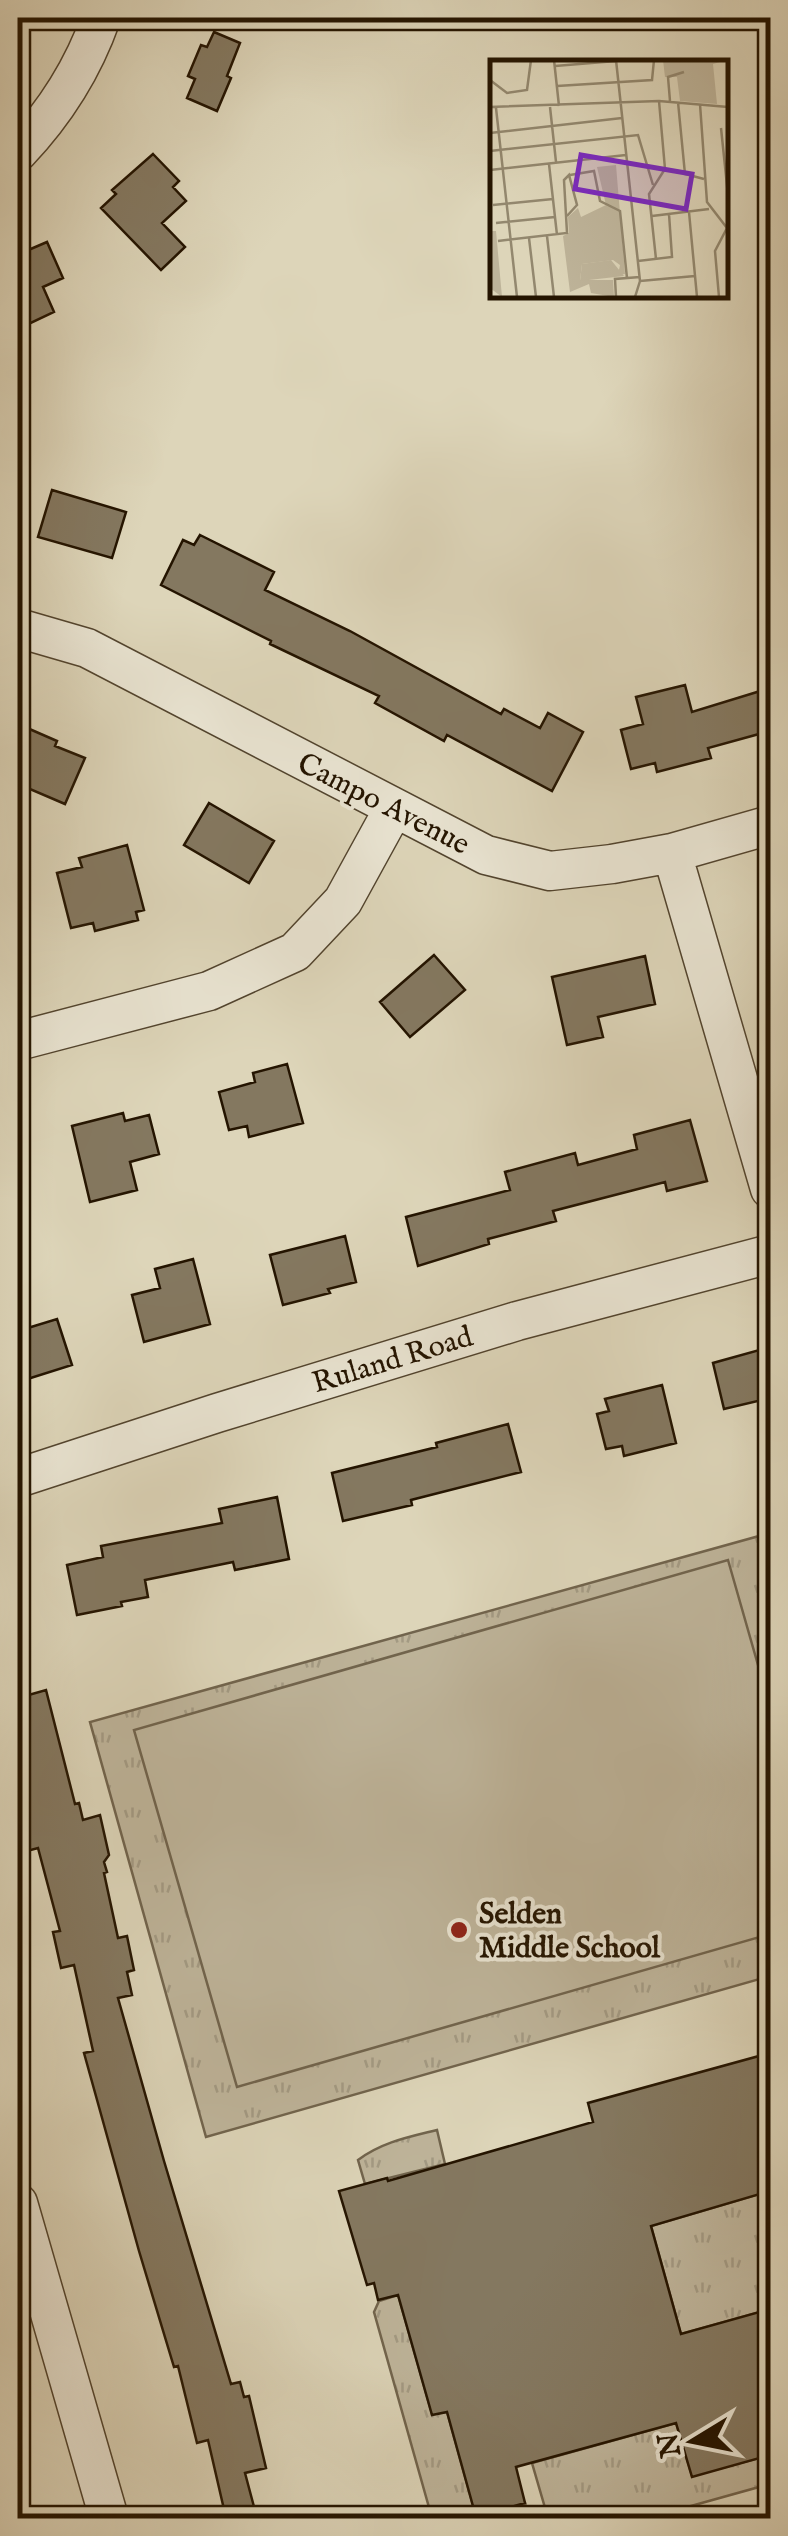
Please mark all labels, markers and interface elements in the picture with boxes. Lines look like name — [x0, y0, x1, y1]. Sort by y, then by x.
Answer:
inset map — [490, 60, 728, 298]
street label: Campo Avenue — [291, 745, 476, 864]
street label: Ruland Road — [308, 1318, 478, 1403]
place label: Selden Middle School — [479, 1896, 661, 1968]
marker: Selden Middle School — [448, 1919, 470, 1941]
north arrow — [643, 2391, 743, 2491]
text: N — [652, 2430, 690, 2461]

